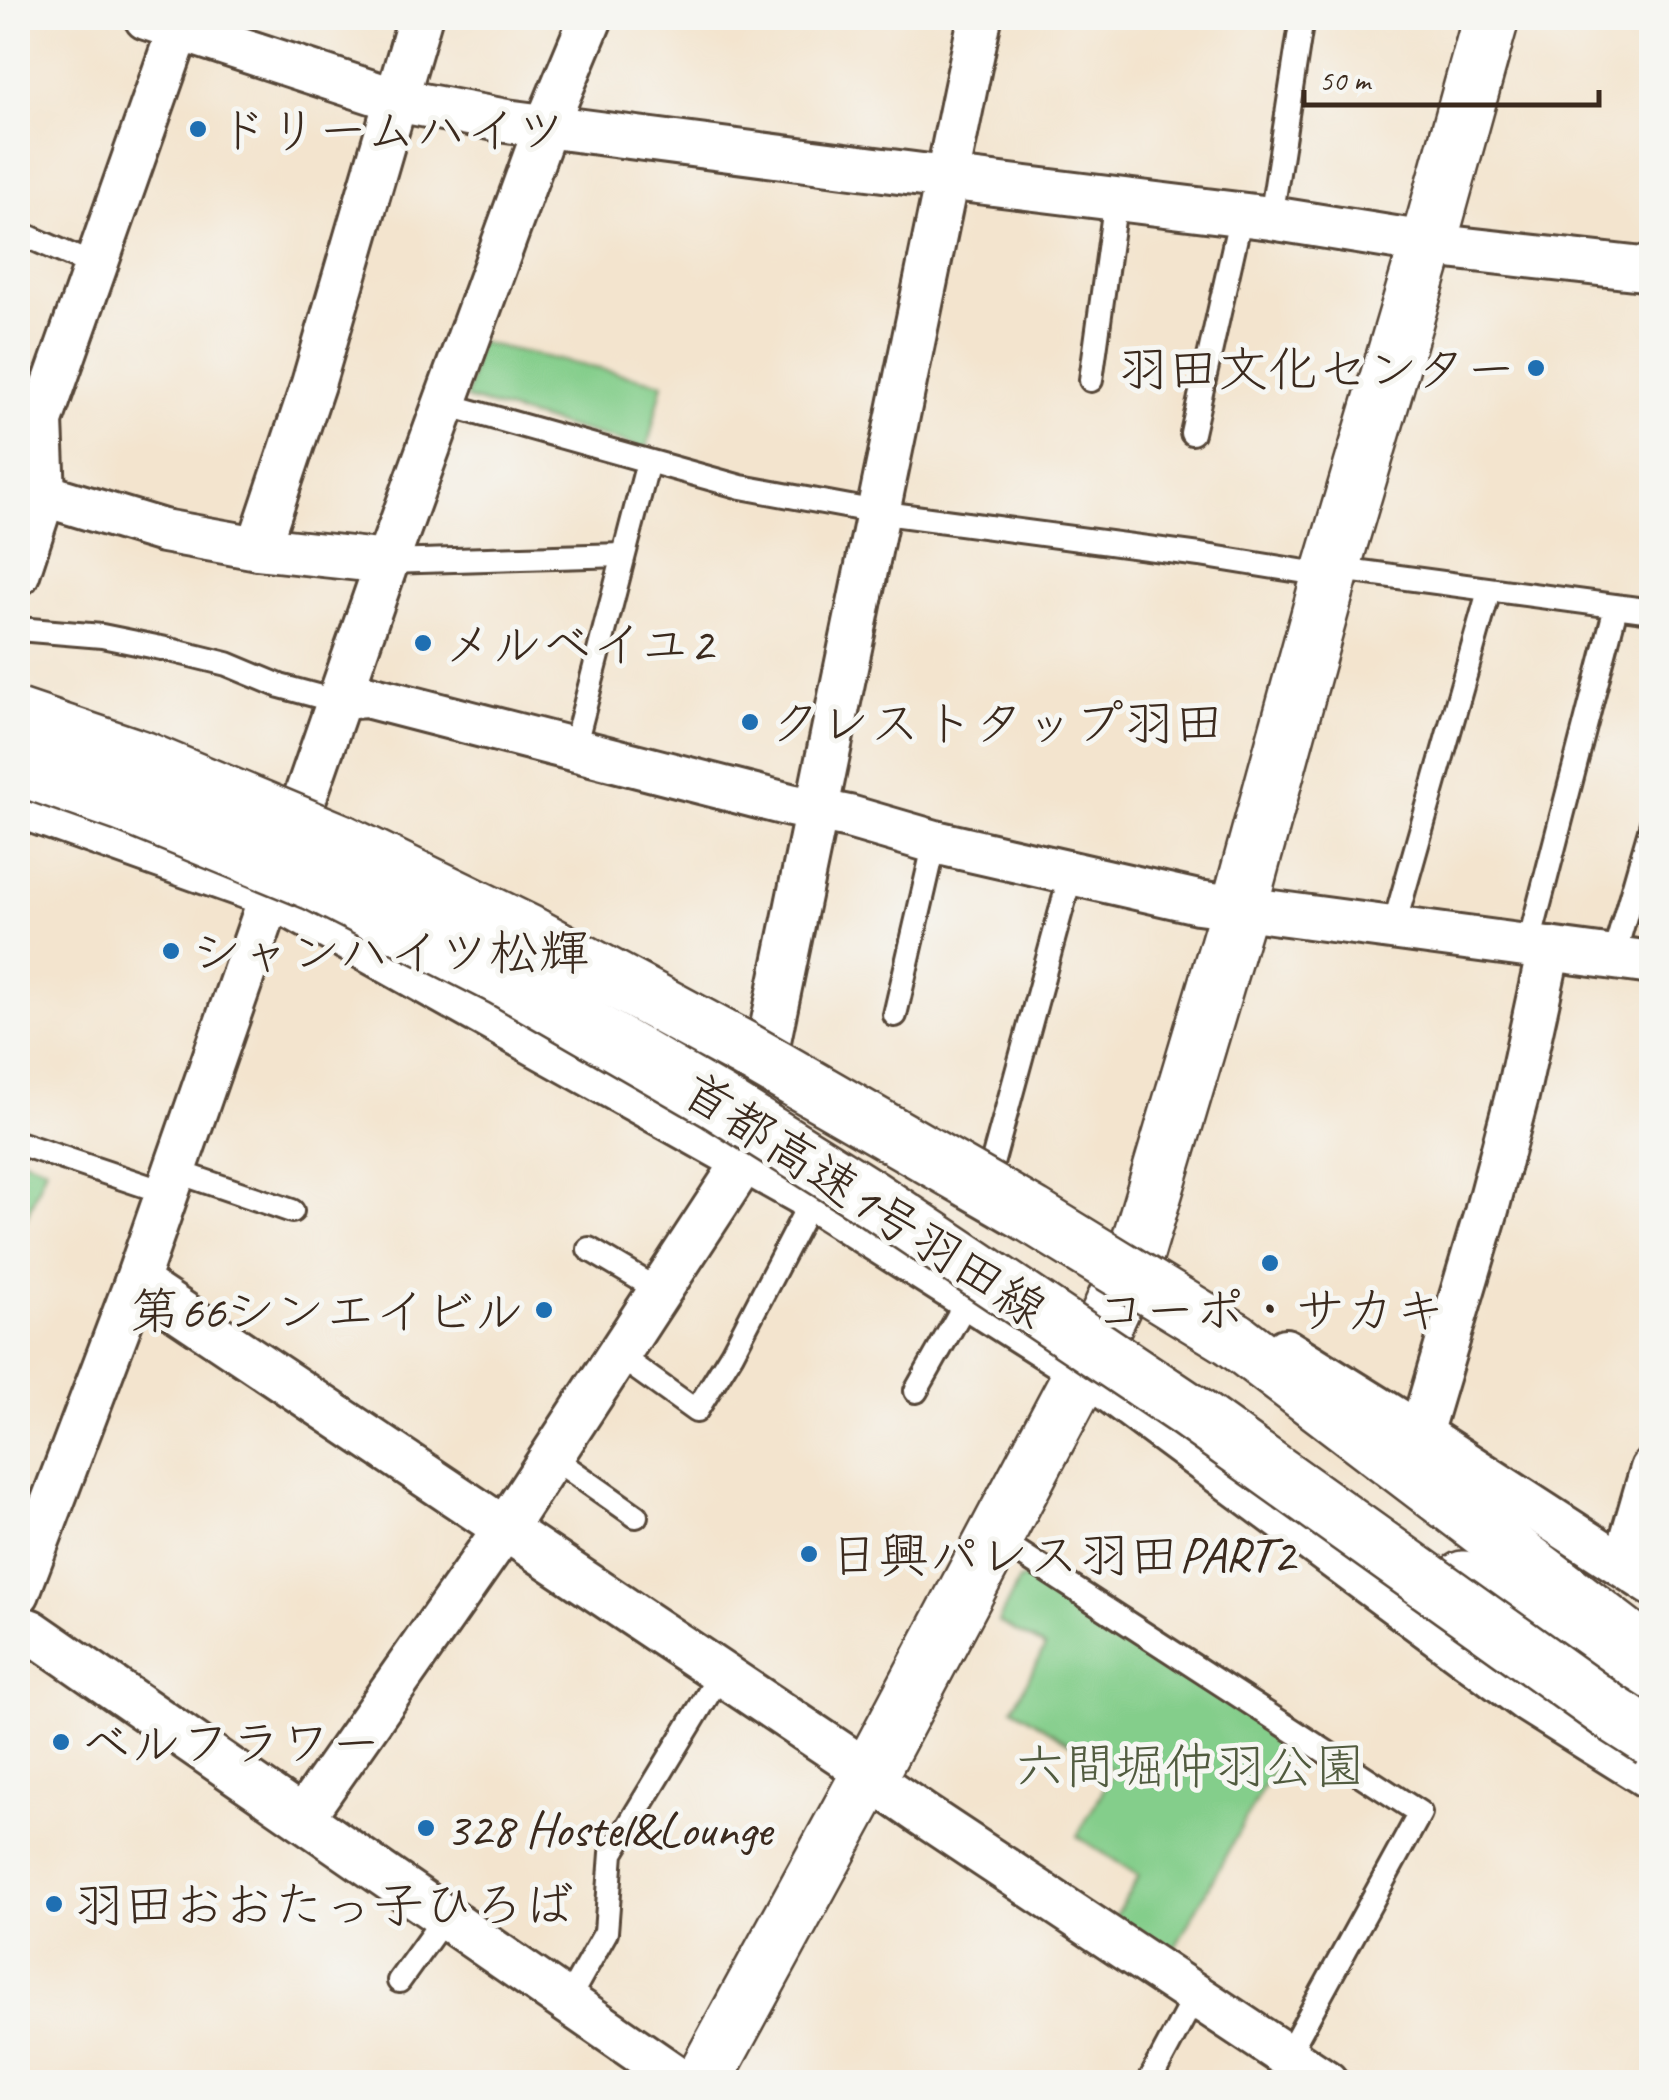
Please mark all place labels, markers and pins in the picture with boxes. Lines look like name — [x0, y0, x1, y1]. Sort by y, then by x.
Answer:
place label: ドリームハイツ — [218, 99, 566, 162]
marker: ドリームハイツ — [187, 118, 209, 140]
place label: 羽田文化センター — [1118, 338, 1516, 401]
marker: 羽田文化センター — [1525, 357, 1547, 379]
place label: メルベイユ2 — [443, 613, 716, 676]
marker: メルベイユ2 — [412, 632, 434, 654]
place label: クレストタップ羽田 — [770, 692, 1224, 755]
marker: クレストタップ羽田 — [739, 711, 761, 733]
place label: シャンハイツ松輝 — [191, 921, 589, 984]
marker: シャンハイツ松輝 — [160, 940, 182, 962]
marker: コーポ・サカキ — [1259, 1252, 1281, 1274]
place label: コーポ・サカキ — [1095, 1279, 1445, 1342]
place label: 第66シンエイビル — [130, 1280, 524, 1343]
marker: 第66シンエイビル — [533, 1299, 555, 1321]
place label: 日興パレス羽田PART2 — [829, 1524, 1298, 1587]
marker: 日興パレス羽田PART2 — [798, 1543, 820, 1565]
place label: ベルフラワー — [81, 1712, 381, 1775]
marker: ベルフラワー — [50, 1731, 72, 1753]
place label: 328 Hostel&Lounge — [446, 1798, 775, 1861]
marker: 328 Hostel&Lounge — [415, 1817, 437, 1839]
place label: 羽田おおたっ子ひろば — [74, 1874, 574, 1937]
marker: 羽田おおたっ子ひろば — [43, 1893, 65, 1915]

